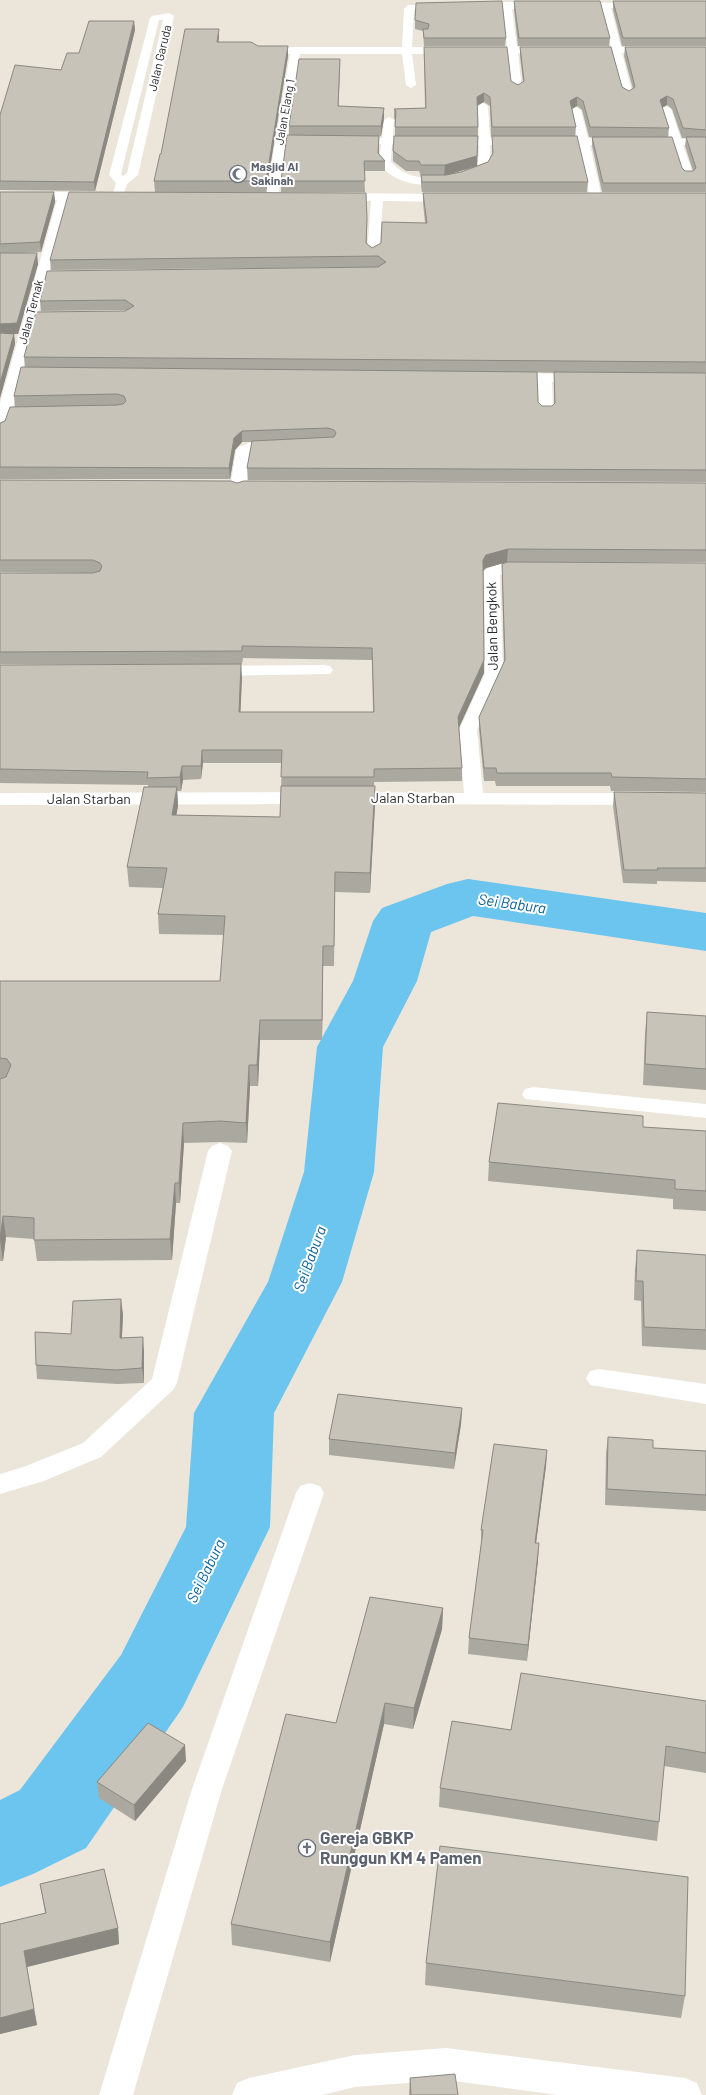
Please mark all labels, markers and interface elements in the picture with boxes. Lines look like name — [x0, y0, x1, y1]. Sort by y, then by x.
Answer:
street label: Jalan Garuda — [145, 23, 173, 92]
street label: Jalan Elang 1 — [271, 78, 297, 146]
place label: Masjid Al Sakinah — [251, 159, 298, 187]
mosque icon: Masjid Al Sakinah — [228, 164, 248, 184]
street label: Jalan Ternak — [15, 278, 45, 346]
street label: Jalan Bengkok — [482, 582, 501, 670]
street label: Jalan Starban — [371, 789, 455, 806]
street label: Jalan Starban — [47, 790, 131, 807]
water label: Sei Babura — [477, 889, 547, 917]
water label: Sei Babura — [289, 1223, 329, 1294]
water label: Sei Babura — [182, 1536, 228, 1605]
place label: Gereja GBKP Runggun KM 4 Pamen — [320, 1827, 481, 1867]
church icon: Gereja GBKP Runggun KM 4 Pamen — [297, 1838, 317, 1858]

